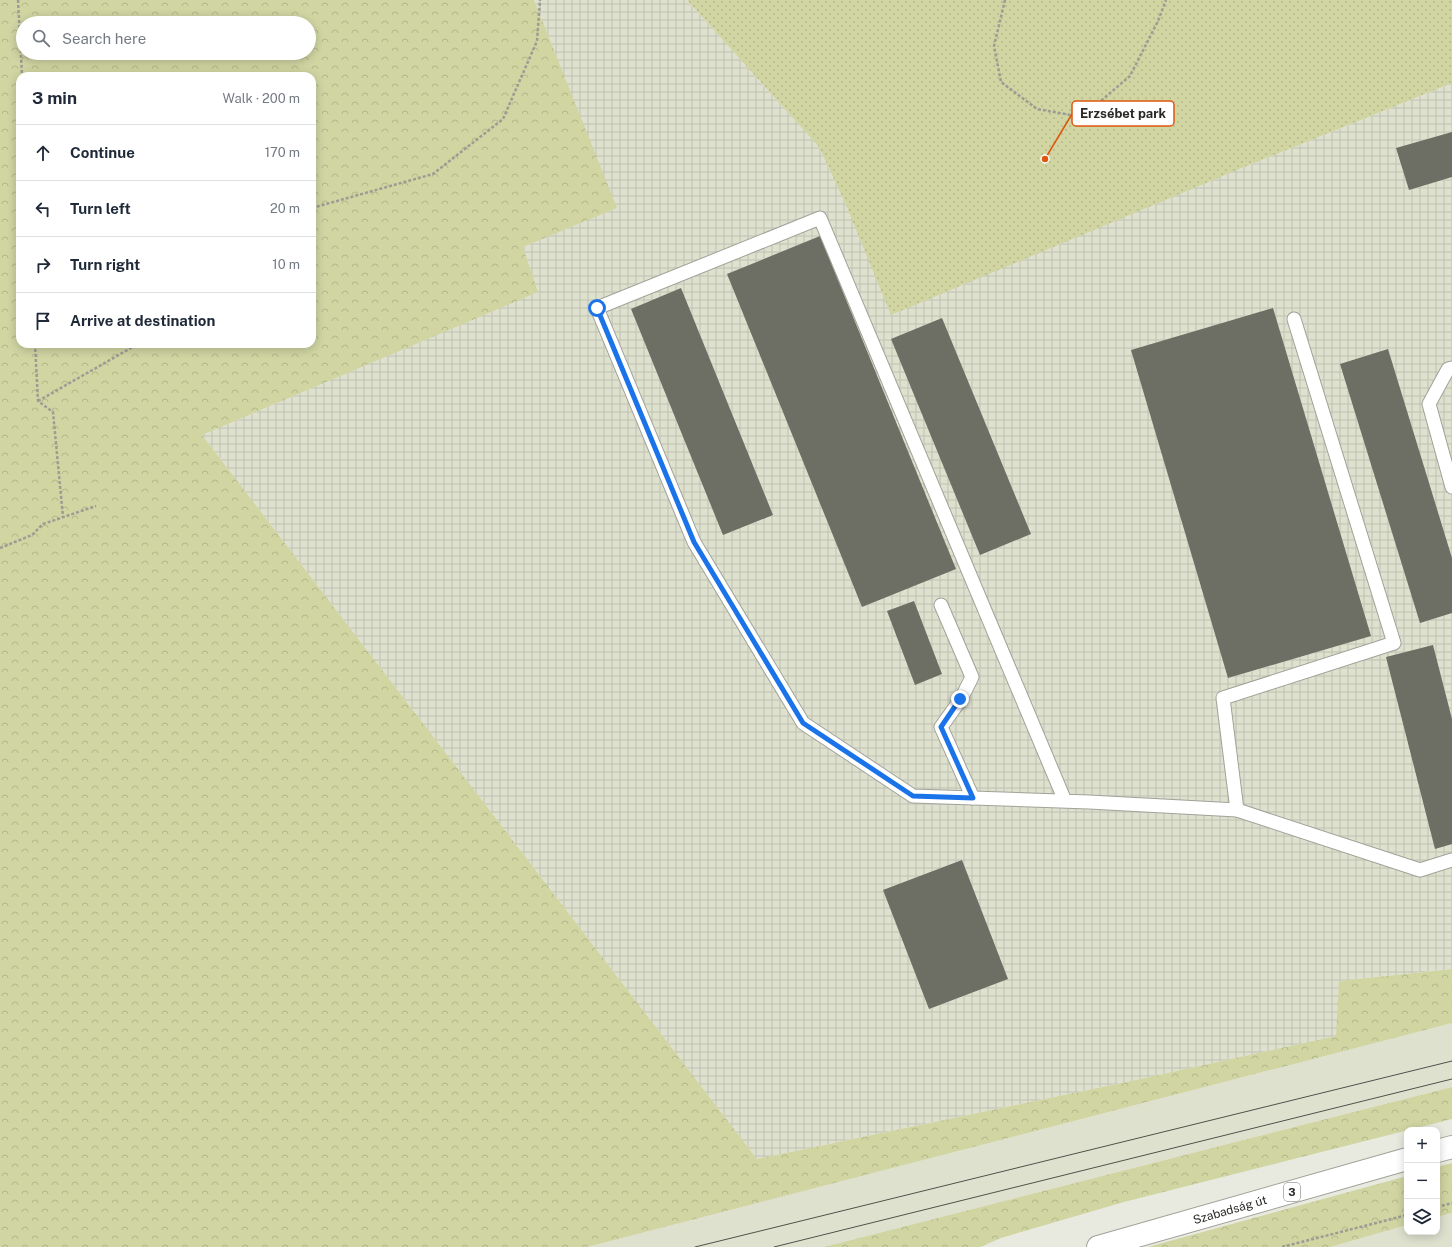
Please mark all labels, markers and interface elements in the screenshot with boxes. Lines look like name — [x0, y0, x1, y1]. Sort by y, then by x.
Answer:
search box — [16, 16, 316, 60]
icon: search — [30, 27, 52, 49]
text: Search here — [62, 30, 146, 47]
text: 3 min — [32, 88, 77, 108]
text: Walk · 200 m — [223, 91, 300, 106]
callout: Erzsébet park — [1072, 101, 1174, 126]
text: Erzsébet park — [1080, 106, 1167, 121]
icon: ahead — [32, 142, 54, 164]
text: Continue — [70, 144, 135, 161]
text: 170 m — [265, 145, 300, 160]
icon: left — [32, 198, 54, 220]
text: Turn left — [70, 200, 131, 217]
text: 20 m — [270, 201, 300, 216]
icon: right — [32, 254, 54, 276]
text: Turn right — [70, 256, 140, 273]
text: 10 m — [272, 257, 300, 272]
route start — [588, 299, 606, 317]
icon: arrive — [32, 310, 54, 332]
text: Arrive at destination — [70, 312, 215, 329]
route end — [951, 690, 969, 708]
map controls — [1404, 1127, 1440, 1235]
button: + — [1404, 1127, 1440, 1163]
button: − — [1404, 1163, 1440, 1199]
road number: 3 — [1284, 1183, 1300, 1201]
street label: Szabadság út — [1192, 1193, 1269, 1227]
button: layers — [1404, 1199, 1440, 1235]

